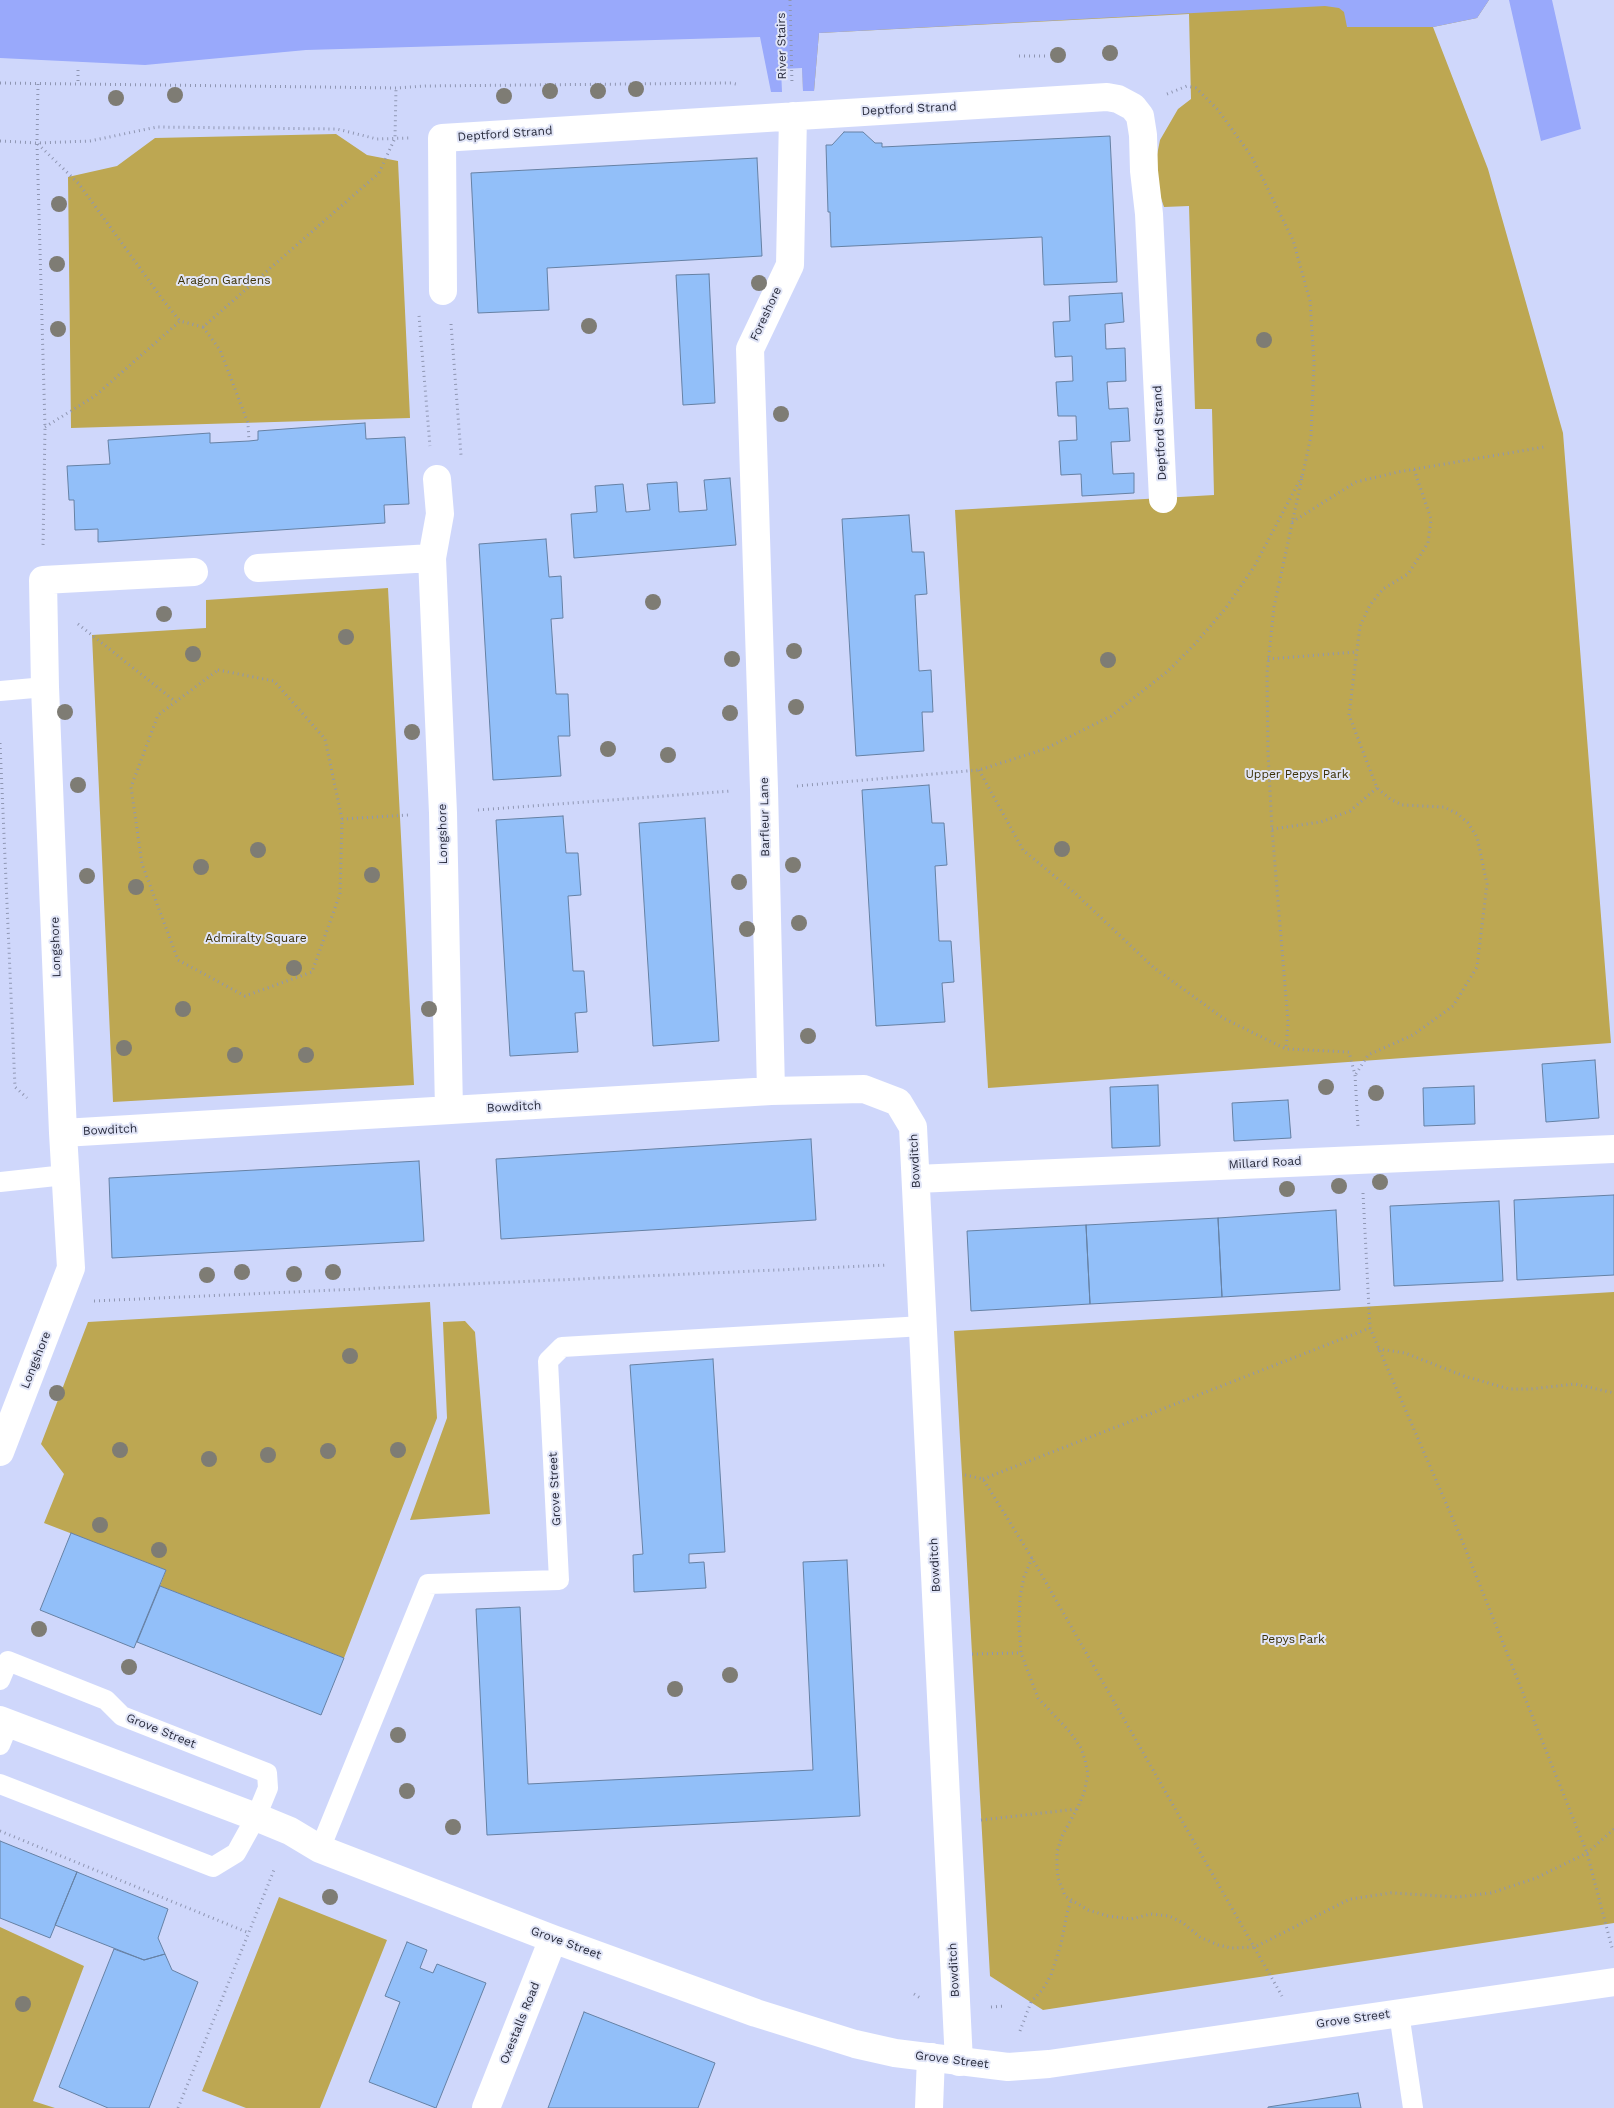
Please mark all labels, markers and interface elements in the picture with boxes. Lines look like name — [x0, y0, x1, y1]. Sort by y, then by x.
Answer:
street label: River Stairs — [774, 12, 790, 80]
street label: Deptford Strand — [861, 99, 957, 119]
street label: Deptford Strand — [457, 124, 553, 144]
park label: Aragon Gardens — [178, 273, 270, 287]
street label: Foreshore — [747, 285, 785, 343]
street label: Deptford Strand — [1150, 385, 1170, 481]
park label: Upper Pepys Park — [1245, 767, 1349, 781]
street label: Barfleur Lane — [757, 777, 773, 857]
street label: Longshore — [435, 804, 451, 864]
street label: Longshore — [48, 916, 64, 978]
park label: Admiralty Square — [205, 931, 307, 945]
street label: Bowditch — [486, 1098, 542, 1116]
street label: Bowditch — [82, 1121, 138, 1139]
street label: Bowditch — [906, 1133, 924, 1189]
street label: Millard Road — [1228, 1154, 1302, 1172]
street label: Longshore — [18, 1329, 54, 1391]
street label: Grove Street — [546, 1452, 564, 1526]
street label: Bowditch — [926, 1537, 944, 1593]
park label: Pepys Park — [1261, 1632, 1325, 1646]
street label: Grove Street — [124, 1710, 198, 1752]
street label: Grove Street — [529, 1924, 603, 1962]
street label: Bowditch — [945, 1942, 963, 1998]
street label: Oxestalls Road — [497, 1980, 543, 2066]
street label: Grove Street — [1315, 2007, 1391, 2031]
street label: Grove Street — [914, 2048, 990, 2072]

